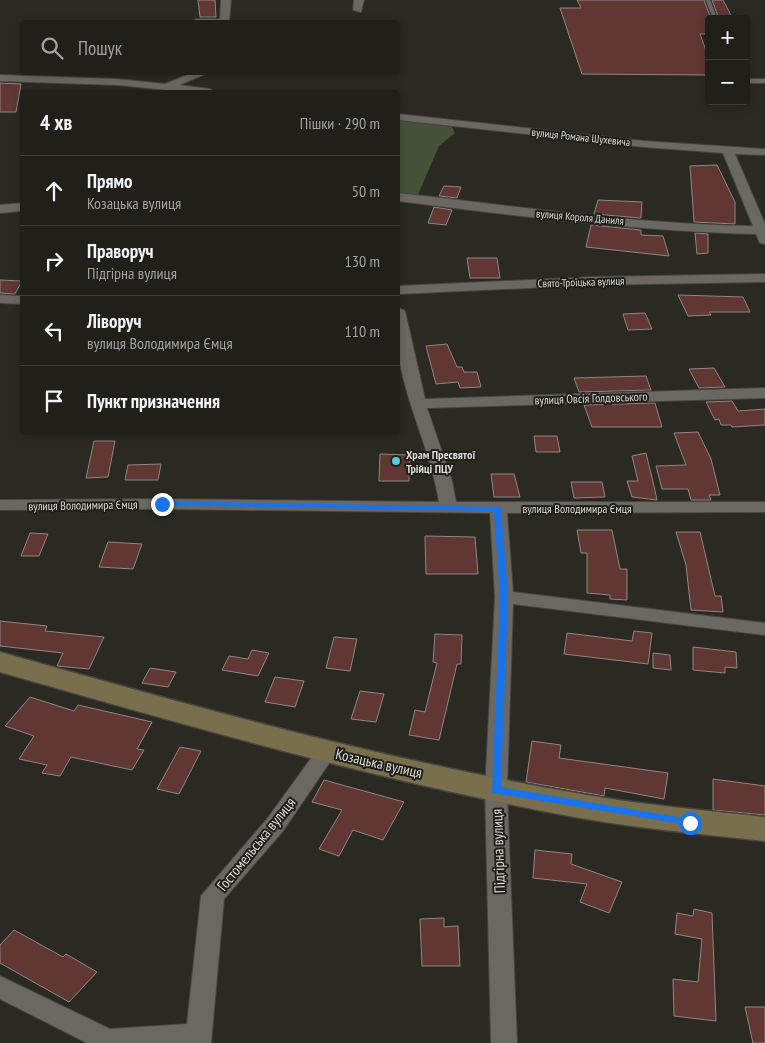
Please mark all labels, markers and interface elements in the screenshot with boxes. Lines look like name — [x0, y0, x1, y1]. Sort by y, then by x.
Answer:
map controls — [705, 15, 750, 105]
button: + — [705, 15, 750, 60]
search box — [20, 20, 400, 75]
icon: search — [38, 34, 66, 62]
text: Пошук — [78, 36, 122, 60]
button: − — [705, 60, 750, 105]
text: 4 хв — [40, 109, 72, 136]
text: Пішки · 290 m — [300, 113, 380, 133]
street label: вулиця Романа Шухевича — [531, 125, 631, 149]
text: Прямо — [87, 169, 132, 193]
icon: ahead — [40, 177, 68, 205]
text: 50 m — [352, 181, 380, 201]
text: Козацька вулиця — [87, 193, 181, 213]
street label: вулиця Короля Даниля — [536, 206, 624, 228]
text: Праворуч — [87, 239, 154, 263]
icon: right — [40, 247, 68, 275]
text: 130 m — [345, 251, 380, 271]
text: Підгірна вулиця — [87, 263, 177, 283]
street label: Свято-Троїцька вулиця — [537, 273, 625, 291]
text: Ліворуч — [87, 309, 141, 333]
icon: left — [40, 317, 68, 345]
text: 110 m — [345, 321, 380, 341]
text: вулиця Володимира Ємця — [87, 333, 233, 353]
icon: arrive — [40, 387, 68, 415]
text: Пункт призначення — [87, 389, 220, 413]
street label: вулиця Овсія Голдовського — [534, 389, 648, 407]
place label: Храм Пресвятої Трійці ПЦУ — [406, 447, 476, 476]
marker: Храм Пресвятої Трійці ПЦУ — [390, 455, 402, 467]
route end — [151, 493, 174, 516]
street label: вулиця Володимира Ємця — [28, 497, 138, 513]
street label: вулиця Володимира Ємця — [522, 501, 632, 516]
street label: Козацька вулиця — [334, 744, 424, 782]
street label: Гостомельська вулиця — [212, 793, 300, 895]
street label: Підгірна вулиця — [487, 808, 509, 893]
route start — [679, 812, 702, 835]

